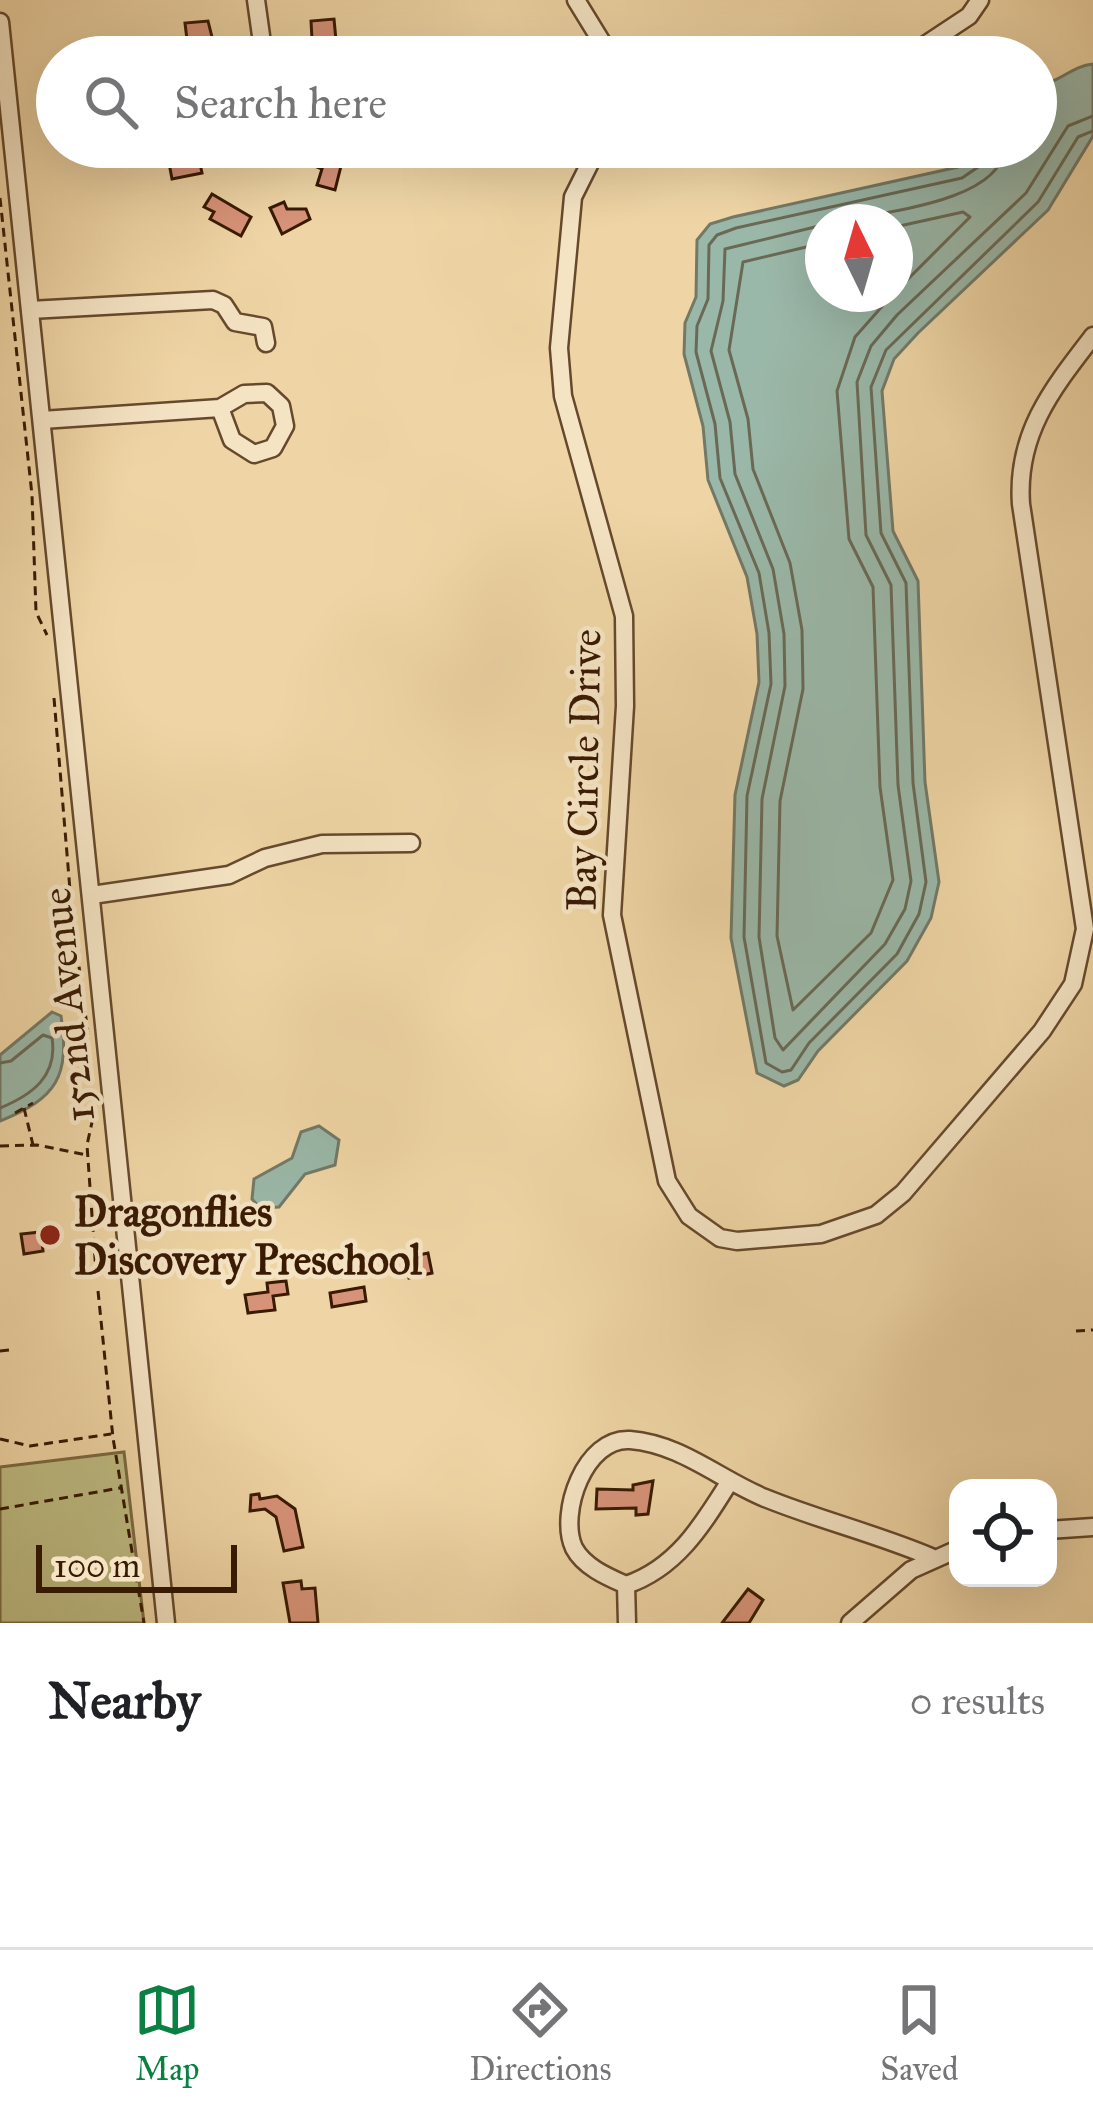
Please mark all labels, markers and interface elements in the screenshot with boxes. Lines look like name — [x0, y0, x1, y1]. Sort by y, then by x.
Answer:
search box — [36, 36, 1057, 168]
icon: search — [78, 69, 144, 135]
text: Search here — [174, 75, 387, 130]
north arrow — [805, 204, 913, 312]
street label: Bay Circle Drive — [556, 629, 612, 911]
street label: 152nd Avenue — [30, 885, 106, 1125]
place label: Dragonflies Discovery Preschool — [74, 1186, 422, 1286]
marker: Dragonflies Discovery Preschool — [37, 1222, 63, 1248]
map controls — [949, 1479, 1057, 1587]
button: locate — [949, 1479, 1057, 1587]
scale bar — [36, 1539, 237, 1592]
text: 100 m — [54, 1546, 140, 1586]
text: Nearby — [48, 1670, 200, 1732]
text: 0 results — [910, 1677, 1045, 1725]
tab: Map — [134, 1977, 200, 2089]
tab: Directions — [469, 1977, 611, 2089]
tab: Saved — [880, 1977, 959, 2089]

